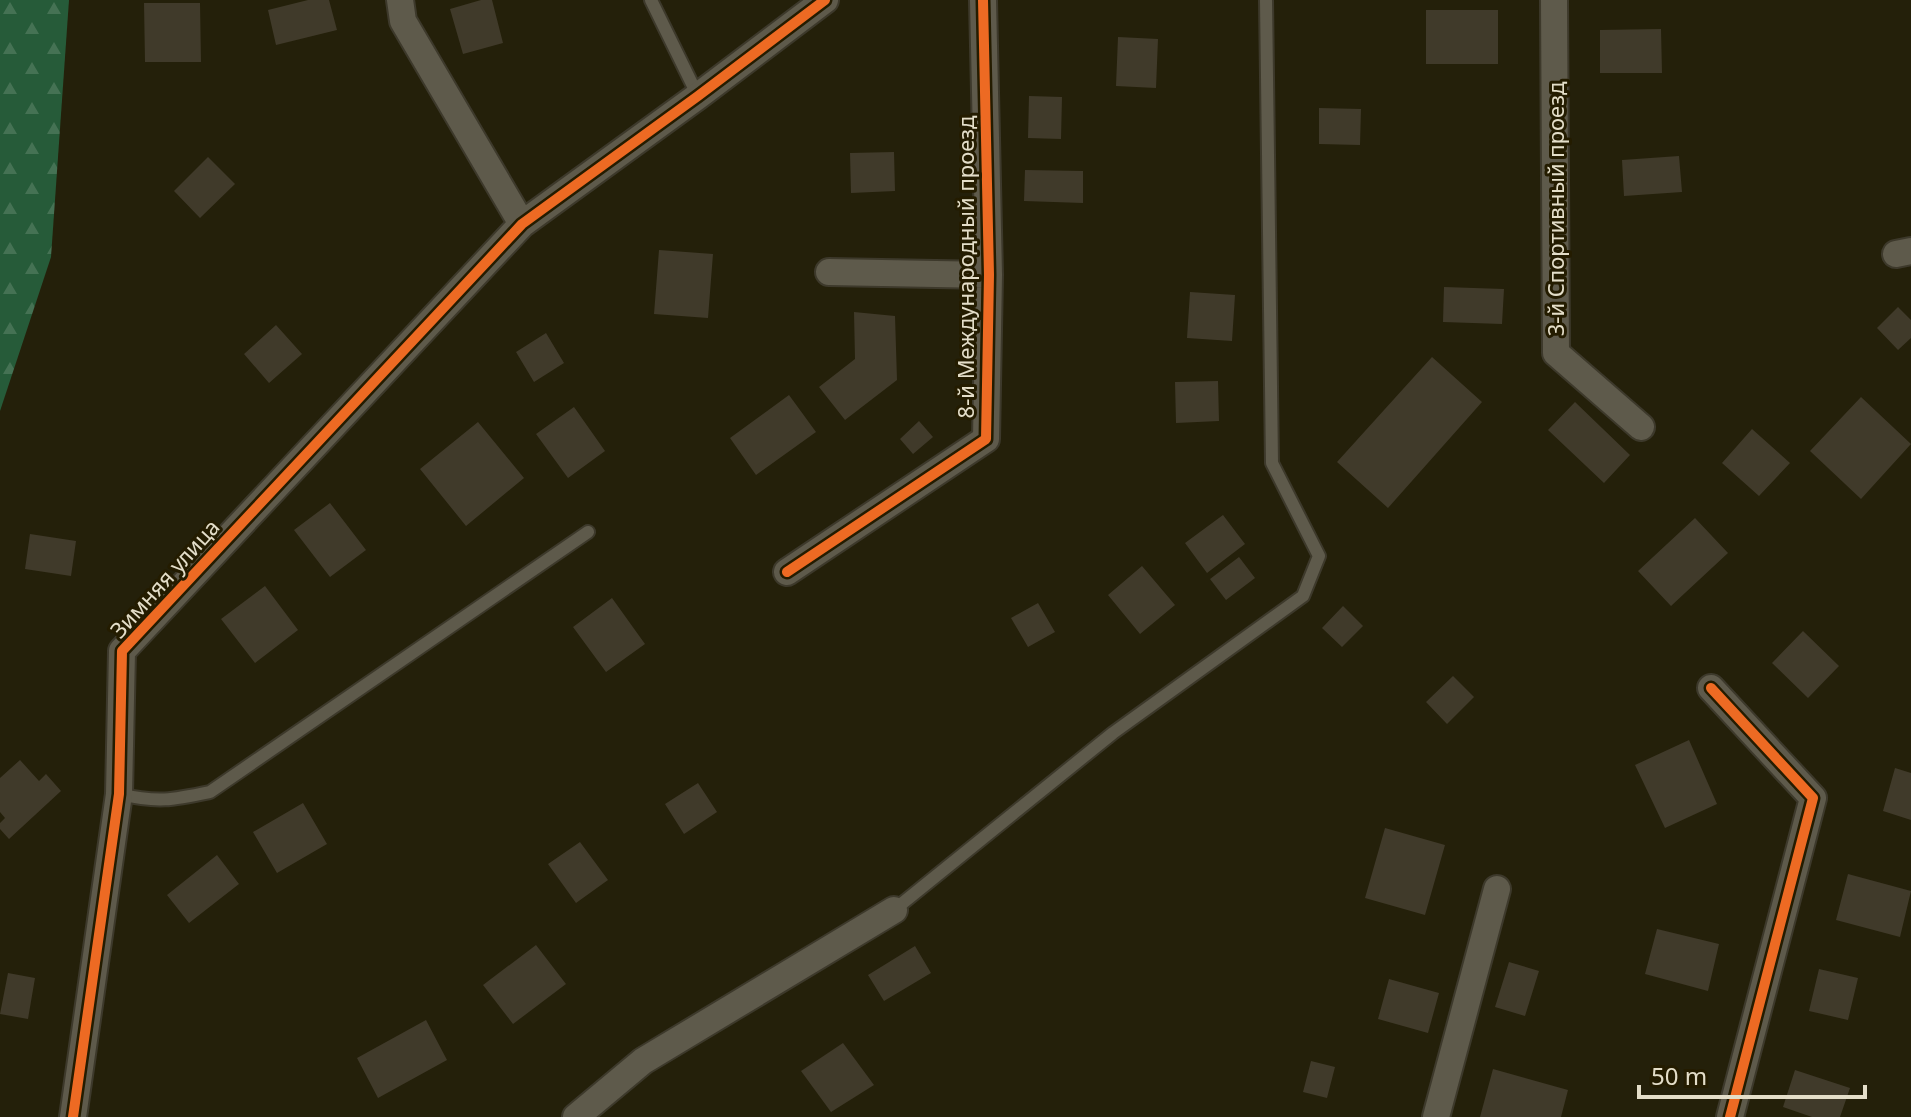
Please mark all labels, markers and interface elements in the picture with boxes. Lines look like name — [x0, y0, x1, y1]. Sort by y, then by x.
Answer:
street label: 3-й Спортивный проезд — [1540, 81, 1570, 336]
street label: 8-й Международный проезд — [950, 115, 980, 418]
street label: Зимняя улица — [103, 512, 225, 644]
scale bar — [1639, 1049, 1865, 1099]
text: 50 m — [1651, 1059, 1707, 1092]

